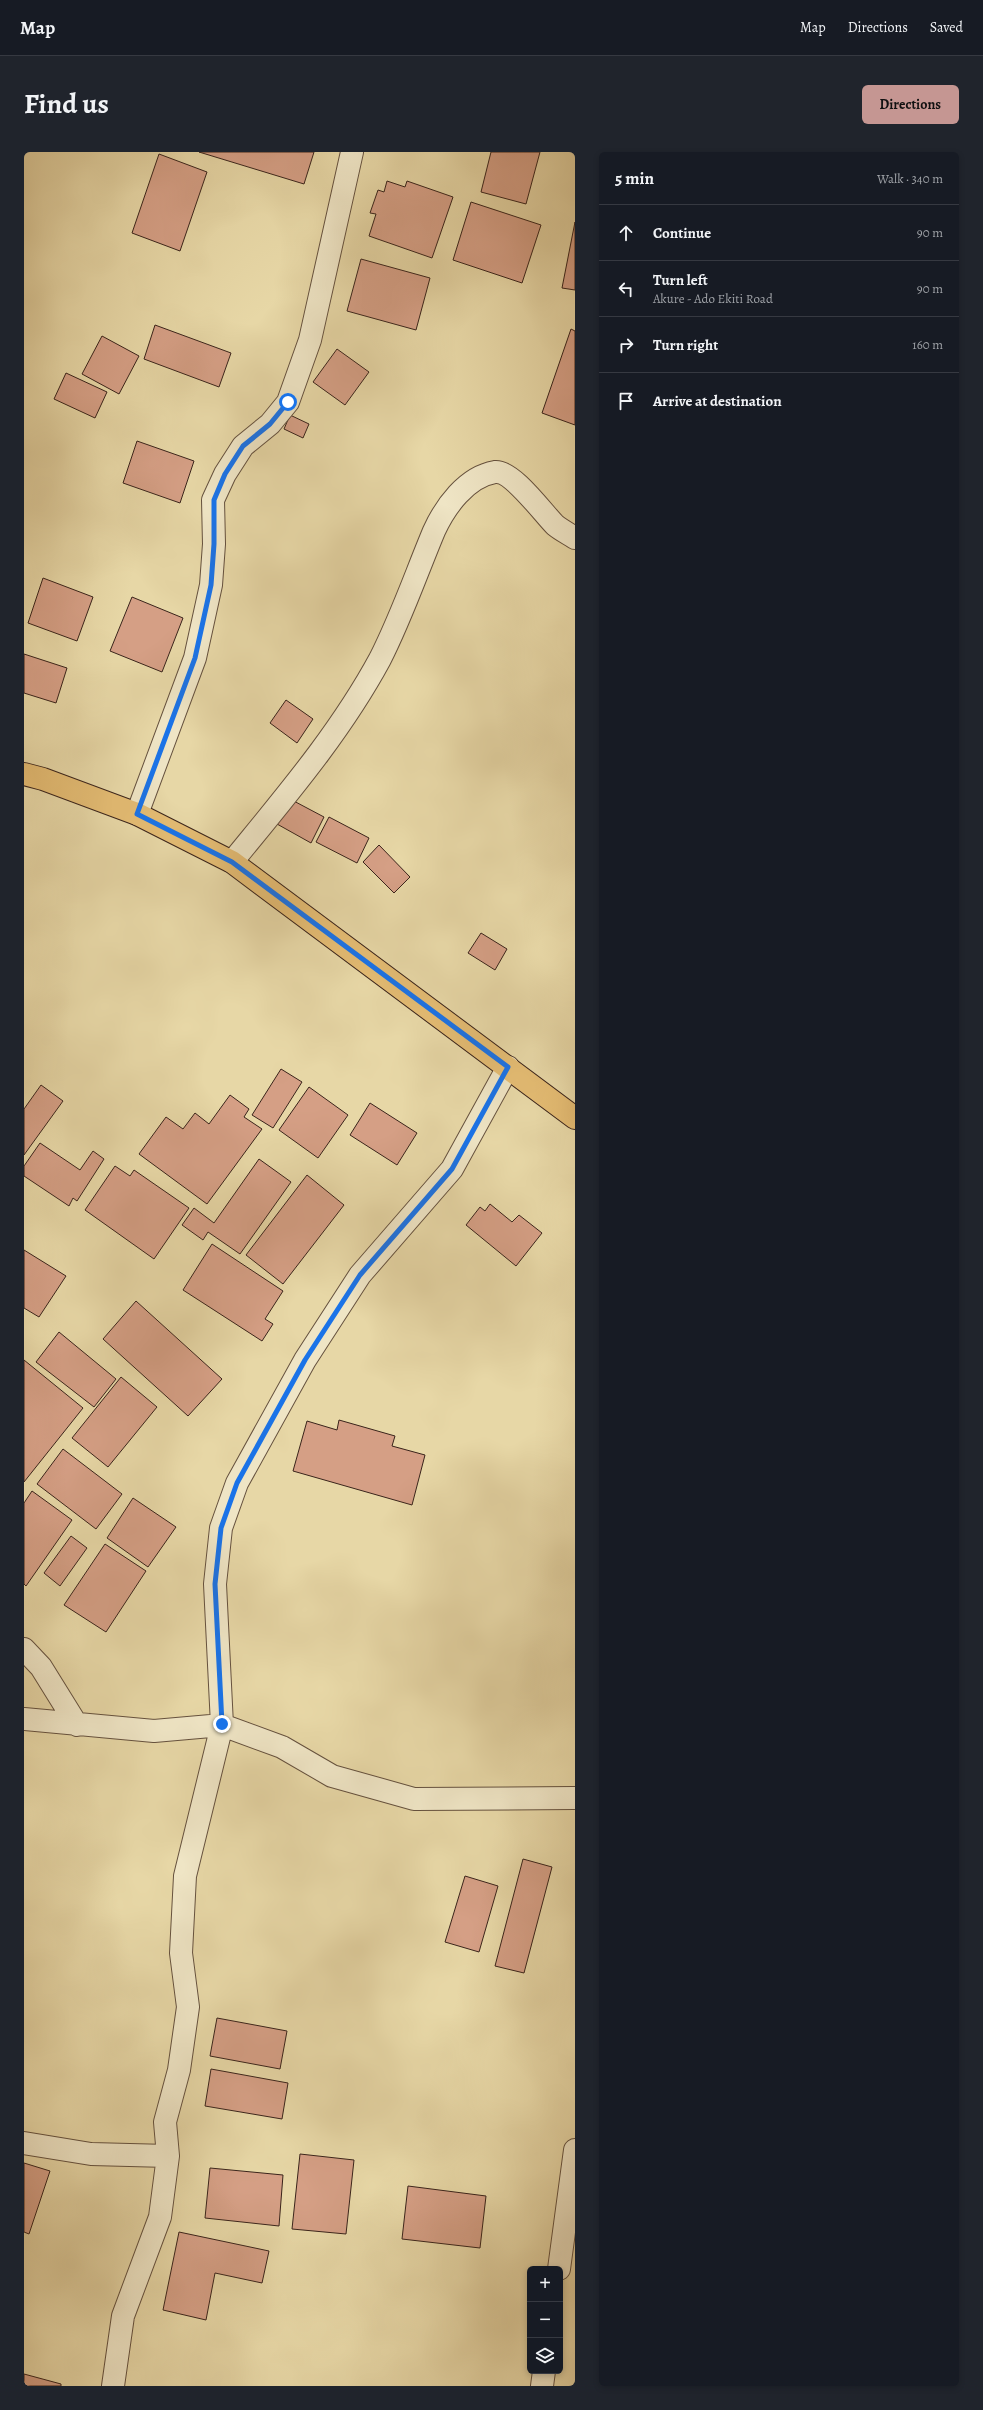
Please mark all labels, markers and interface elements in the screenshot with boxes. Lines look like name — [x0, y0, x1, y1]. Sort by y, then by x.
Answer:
text: Map — [20, 15, 55, 41]
text: Map — [800, 18, 826, 37]
text: Directions — [848, 18, 908, 37]
text: Saved — [930, 18, 963, 37]
text: Find us — [24, 85, 109, 123]
button: Directions — [862, 85, 959, 124]
text: 5 min — [615, 167, 654, 190]
text: Walk · 340 m — [877, 170, 943, 187]
icon: ahead — [615, 222, 637, 244]
text: Continue — [653, 223, 711, 243]
text: 90 m — [917, 224, 943, 241]
text: Turn left — [653, 270, 708, 290]
icon: left — [615, 278, 637, 300]
text: 90 m — [917, 280, 943, 297]
text: Akure - Ado Ekiti Road — [653, 290, 773, 307]
icon: right — [615, 334, 637, 356]
text: Turn right — [653, 335, 718, 355]
text: 160 m — [912, 336, 943, 353]
icon: arrive — [615, 390, 637, 412]
text: Arrive at destination — [653, 391, 782, 411]
route start — [279, 393, 297, 411]
route end — [213, 1715, 231, 1733]
map controls — [527, 2266, 563, 2374]
button: + — [527, 2266, 563, 2302]
button: − — [527, 2302, 563, 2338]
button: layers — [527, 2338, 563, 2374]

